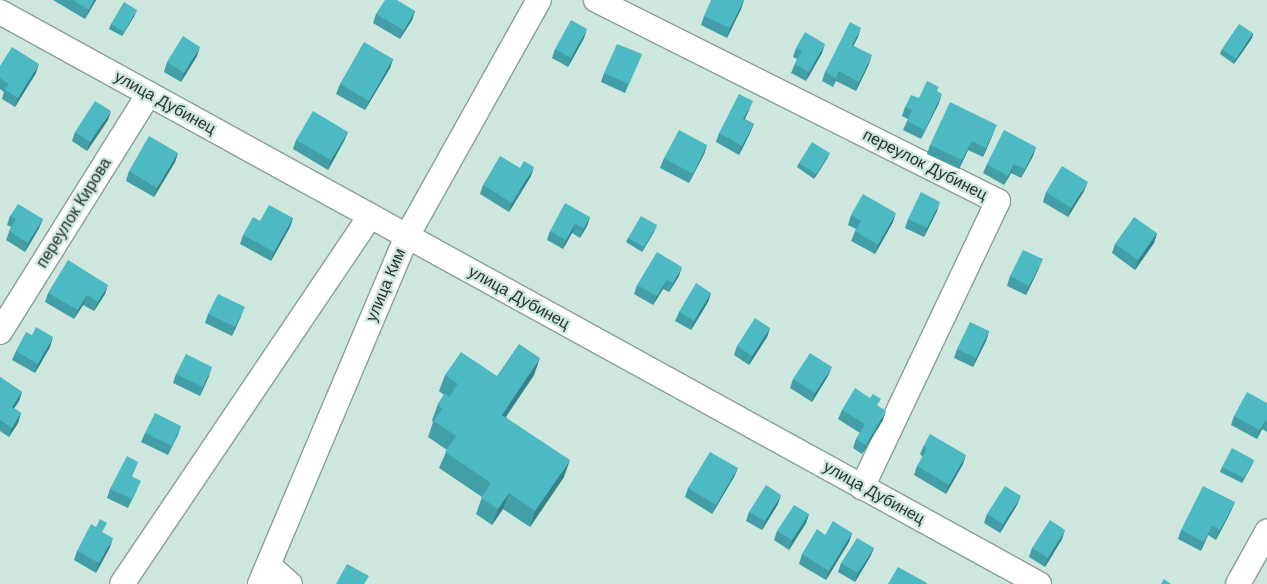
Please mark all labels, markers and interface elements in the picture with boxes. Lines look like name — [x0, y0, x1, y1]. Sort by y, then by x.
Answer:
street label: улица Дубинец — [111, 67, 219, 139]
street label: переулок Дубинец — [860, 125, 990, 205]
street label: переулок Кирова — [32, 155, 116, 271]
street label: улица Ким — [362, 245, 410, 325]
street label: улица Дубинец — [465, 262, 573, 334]
street label: улица Дубинец — [820, 457, 928, 529]

